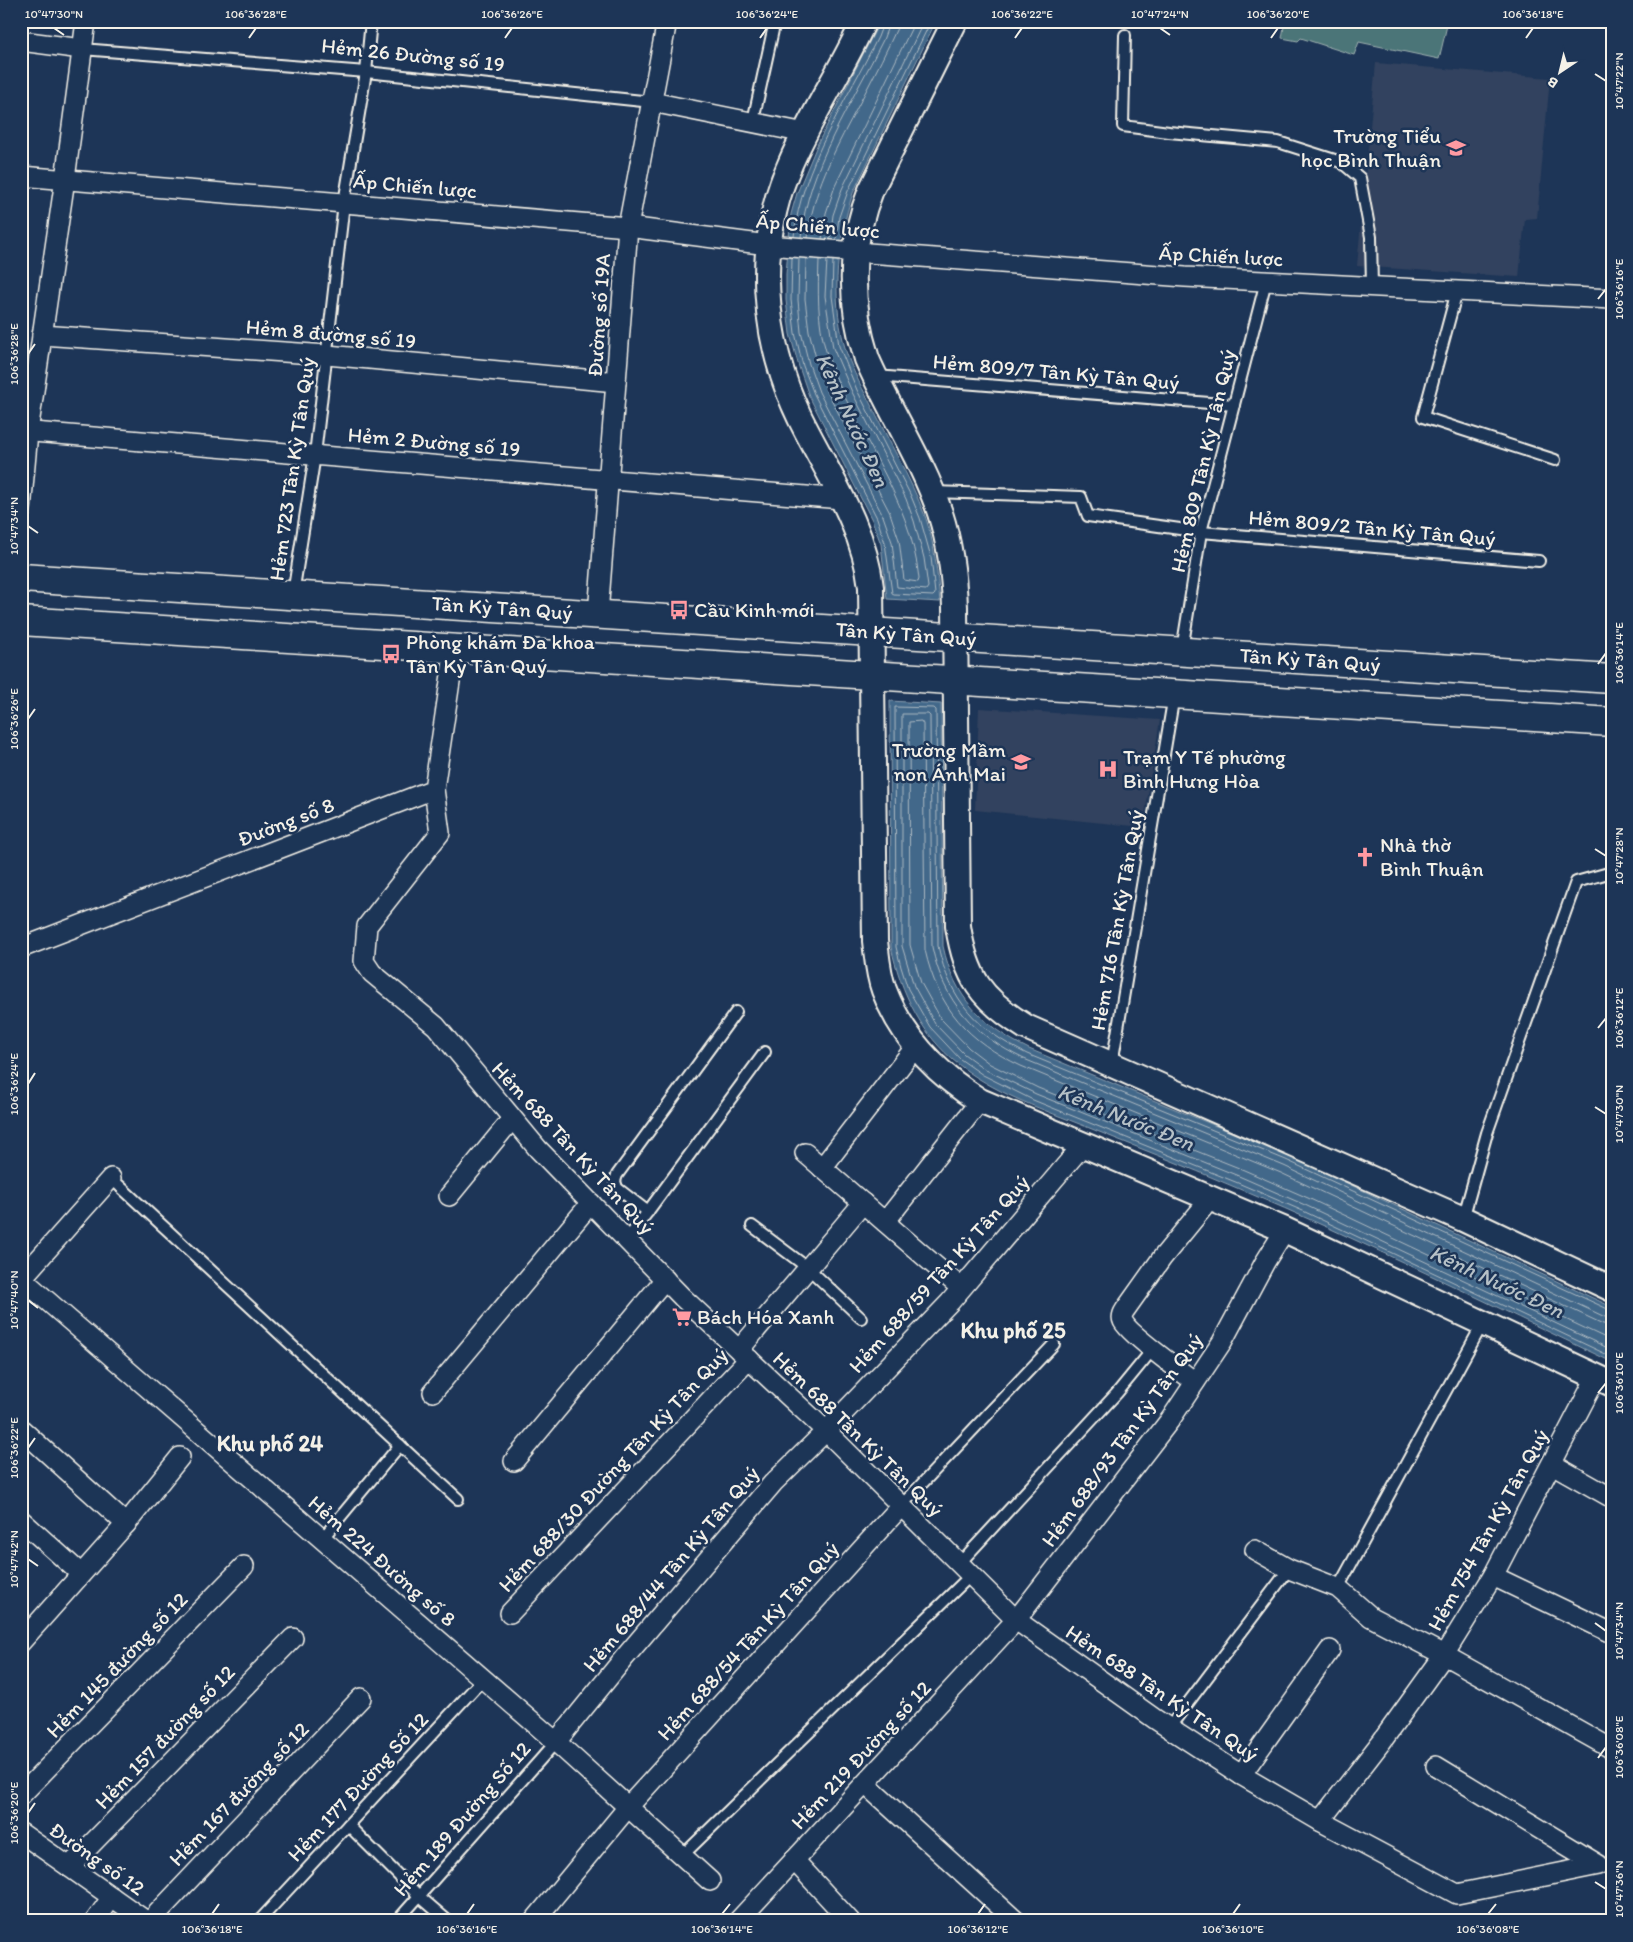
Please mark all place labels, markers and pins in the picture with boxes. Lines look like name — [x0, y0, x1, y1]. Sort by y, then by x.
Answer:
place label: Trường Tiểu học Bình Thuận — [1301, 123, 1441, 172]
school or university icon: Trường Tiểu học Bình Thuận — [1445, 137, 1467, 159]
place label: Cầu Kinh mới — [694, 597, 815, 622]
bus stop icon: Cầu Kinh mới — [668, 599, 690, 621]
place label: Phòng khám Đa khoa Tân Kỳ Tân Quý — [406, 629, 595, 678]
bus stop icon: Phòng khám Đa khoa Tân Kỳ Tân Quý — [380, 643, 402, 665]
place label: Trường Mầm non Ánh Mai — [892, 737, 1006, 786]
place label: Trạm Y Tế phường Bình Hưng Hòa — [1123, 744, 1286, 793]
school or university icon: Trường Mầm non Ánh Mai — [1010, 751, 1032, 773]
hospital icon: Trạm Y Tế phường Bình Hưng Hòa — [1097, 758, 1119, 780]
place label: Nhà thờ Bình Thuận — [1380, 832, 1484, 881]
church icon: Nhà thờ Bình Thuận — [1354, 846, 1376, 868]
place label: Bách Hóa Xanh — [697, 1304, 834, 1329]
supermarket icon: Bách Hóa Xanh — [671, 1306, 693, 1328]

